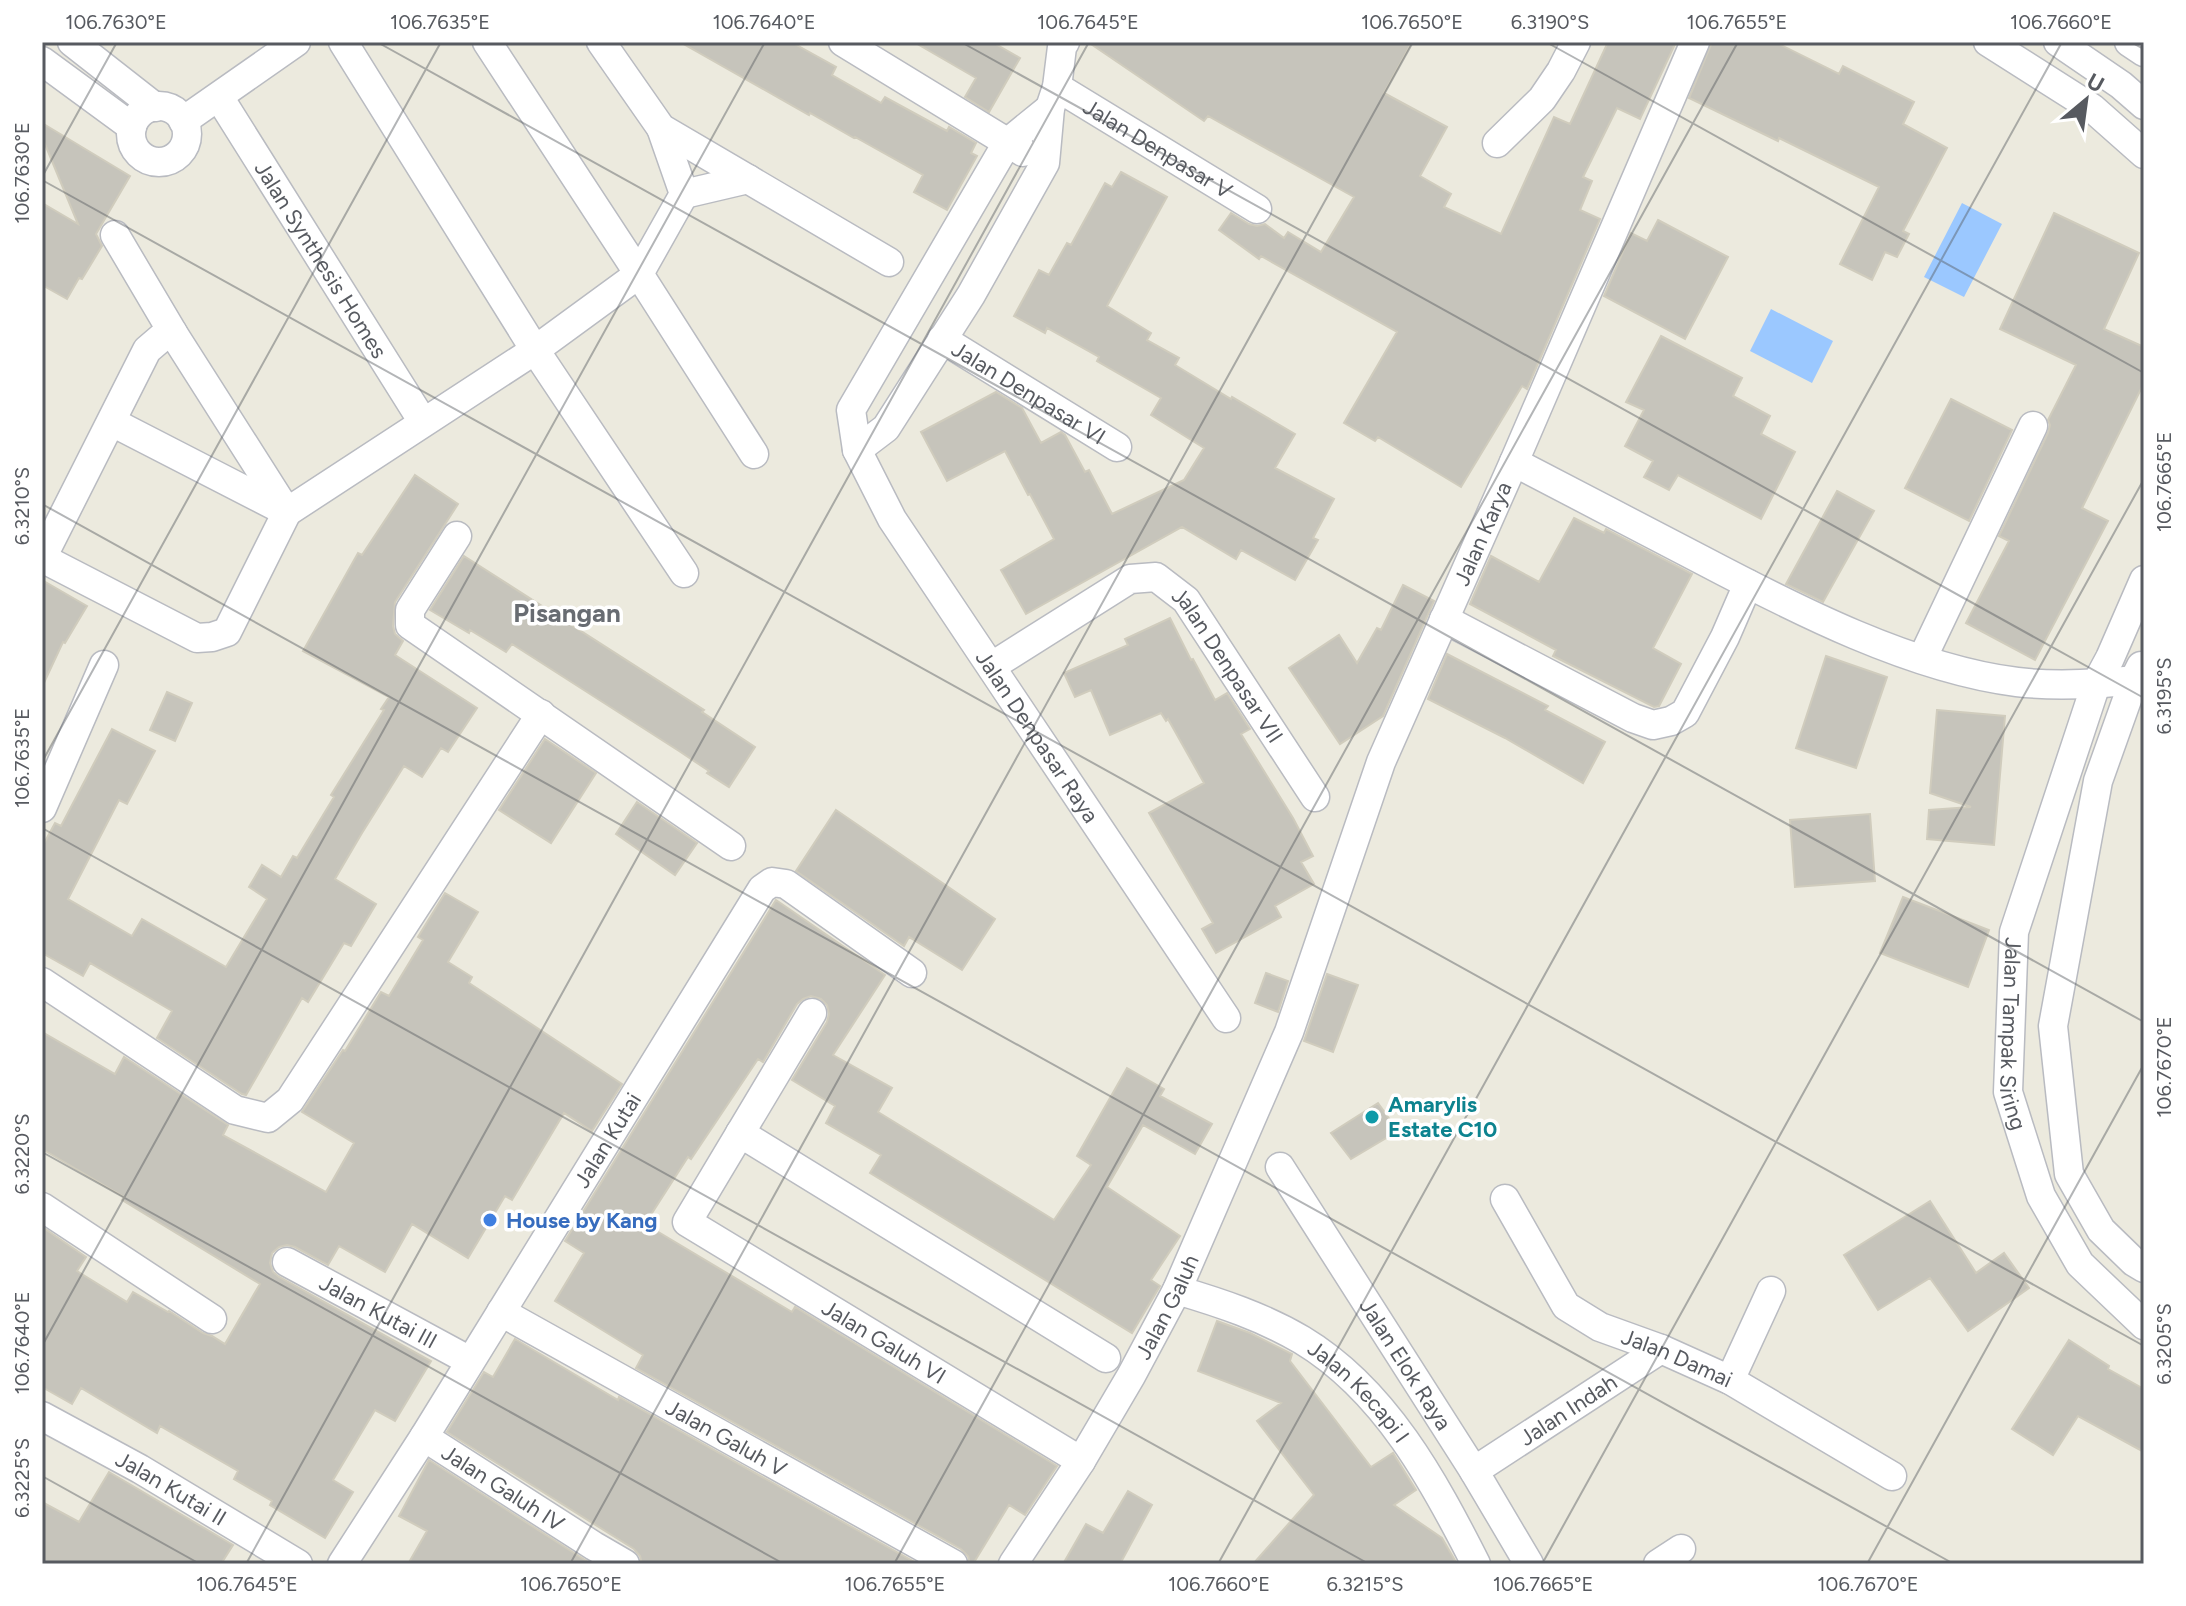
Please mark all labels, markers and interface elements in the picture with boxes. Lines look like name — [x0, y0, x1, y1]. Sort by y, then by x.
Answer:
text: 106.7630°E — [65, 10, 167, 34]
text: 106.7635°E — [390, 10, 490, 34]
text: 106.7640°E — [712, 10, 816, 34]
text: 106.7645°E — [1037, 10, 1139, 34]
text: 106.7650°E — [1361, 10, 1463, 34]
text: 6.3190°S — [1511, 10, 1589, 34]
text: 106.7655°E — [1687, 10, 1787, 34]
text: 106.7660°E — [2010, 10, 2112, 34]
north arrow — [2046, 60, 2126, 140]
text: U — [2082, 67, 2109, 99]
street label: Jalan Denpasar V — [1078, 93, 1238, 205]
text: 106.7630°E — [10, 122, 34, 224]
street label: Jalan Synthesis Homes — [249, 156, 393, 363]
street label: Jalan Denpasar VI — [947, 335, 1111, 450]
text: 106.7665°E — [2152, 432, 2176, 532]
text: 6.3210°S — [10, 467, 34, 545]
street label: Jalan Karya — [1447, 477, 1517, 590]
street label: Jalan Denpasar VII — [1167, 581, 1289, 748]
district label: Pisangan — [513, 597, 621, 629]
street label: Jalan Denpasar Raya — [970, 645, 1105, 828]
text: 6.3195°S — [2152, 657, 2176, 735]
text: 106.7635°E — [10, 708, 34, 808]
street label: Jalan Tampak Siring — [1994, 937, 2033, 1133]
text: 106.7670°E — [2152, 1016, 2176, 1118]
street label: Jalan Kutai — [568, 1088, 647, 1193]
place label: Amarylis Estate C10 — [1388, 1091, 1497, 1143]
marker: Amarylis Estate C10 — [1363, 1108, 1381, 1126]
text: 6.3220°S — [10, 1113, 34, 1195]
place label: House by Kang — [506, 1207, 657, 1234]
marker: House by Kang — [481, 1211, 499, 1229]
street label: Jalan Galuh — [1129, 1250, 1204, 1364]
street label: Jalan Kutai III — [315, 1269, 442, 1354]
text: 106.7640°E — [10, 1291, 34, 1395]
street label: Jalan Galuh VI — [817, 1294, 951, 1389]
street label: Jalan Elok Raya — [1354, 1294, 1458, 1435]
text: 6.3205°S — [2152, 1303, 2176, 1385]
street label: Jalan Damai — [1618, 1322, 1737, 1393]
street label: Jalan Kecapi I — [1303, 1334, 1416, 1448]
street label: Jalan Indah — [1514, 1368, 1622, 1451]
street label: Jalan Galuh V — [661, 1393, 792, 1483]
text: 6.3225°S — [10, 1438, 34, 1518]
street label: Jalan Galuh IV — [437, 1438, 570, 1537]
street label: Jalan Kutai II — [111, 1445, 231, 1531]
text: 106.7645°E — [196, 1572, 298, 1596]
text: 106.7650°E — [520, 1572, 622, 1596]
text: 106.7655°E — [845, 1572, 945, 1596]
text: 106.7660°E — [1168, 1572, 1270, 1596]
text: 6.3215°S — [1327, 1572, 1403, 1596]
text: 106.7665°E — [1493, 1572, 1593, 1596]
text: 106.7670°E — [1817, 1572, 1919, 1596]

